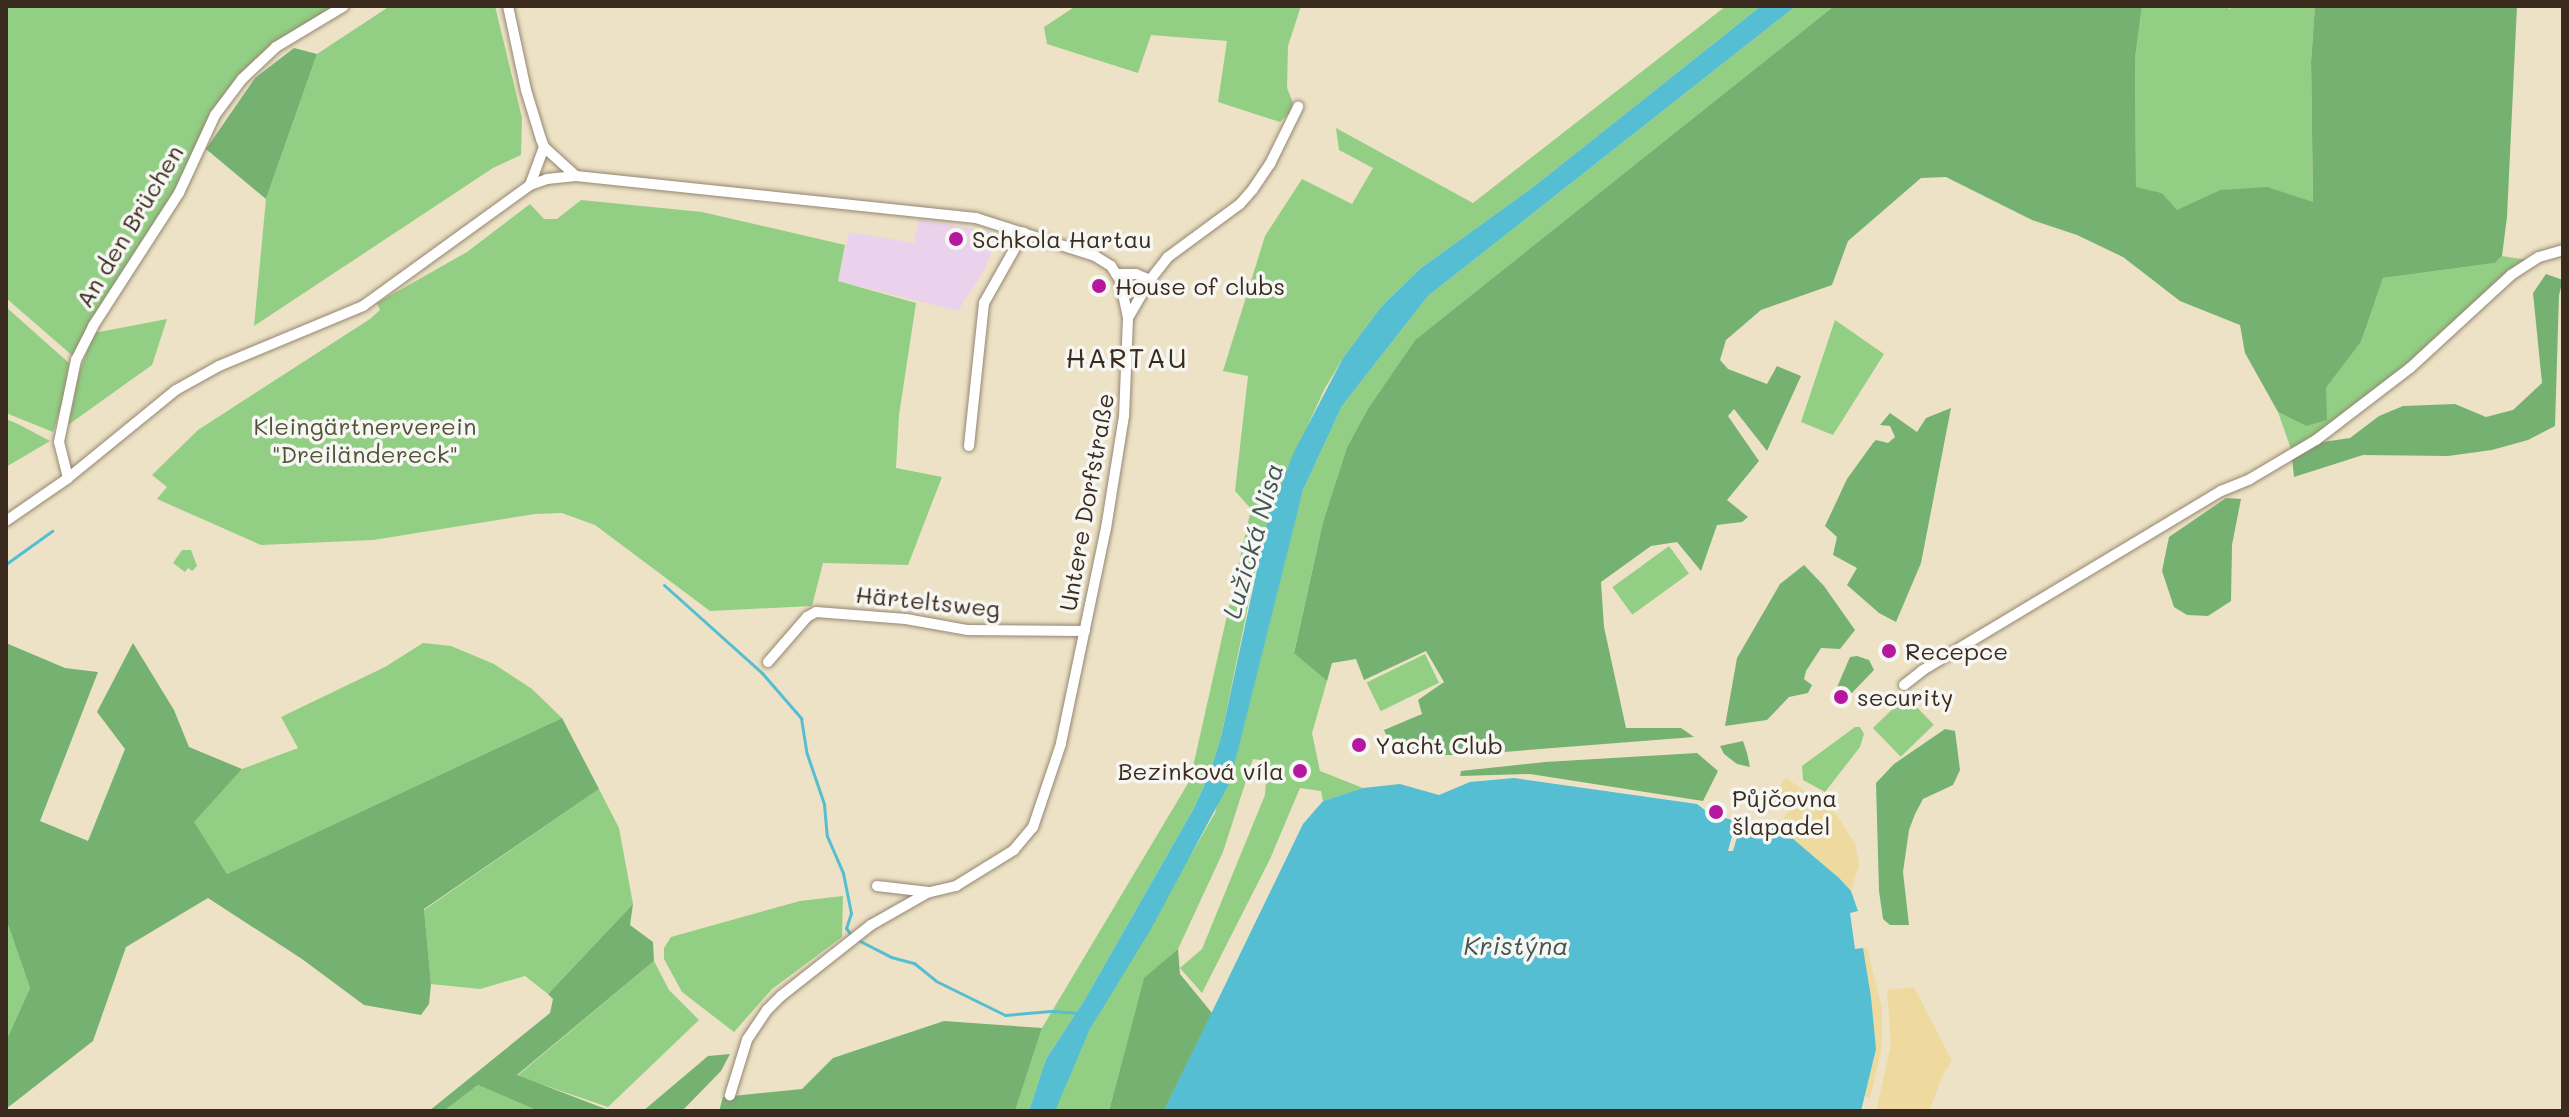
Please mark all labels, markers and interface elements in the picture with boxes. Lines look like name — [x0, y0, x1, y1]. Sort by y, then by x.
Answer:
street label: An den Brüchen — [69, 140, 189, 312]
place label: Schkola Hartau — [972, 225, 1152, 253]
marker: Schkola Hartau — [947, 230, 965, 248]
place label: House of clubs — [1115, 272, 1285, 300]
marker: House of clubs — [1090, 277, 1108, 295]
district label: HARTAU — [1066, 340, 1188, 374]
street label: Untere Dorfstraße — [1053, 391, 1119, 613]
park label: Kleingärtnerverein "Dreiländereck" — [254, 412, 476, 468]
water label: Lužická Nisa — [1216, 460, 1290, 622]
street label: Härteltsweg — [854, 579, 1002, 623]
place label: Recepce — [1905, 637, 2008, 665]
marker: Recepce — [1880, 642, 1898, 660]
place label: security — [1857, 683, 1953, 711]
marker: security — [1832, 688, 1850, 706]
place label: Yacht Club — [1375, 731, 1503, 759]
marker: Yacht Club — [1350, 736, 1368, 754]
place label: Bezinková víla — [1118, 757, 1284, 785]
marker: Bezinková víla — [1291, 762, 1309, 780]
place label: Půjčovna šlapadel — [1732, 784, 1837, 840]
marker: Půjčovna šlapadel — [1707, 803, 1725, 821]
water label: Kristýna — [1463, 930, 1569, 962]

